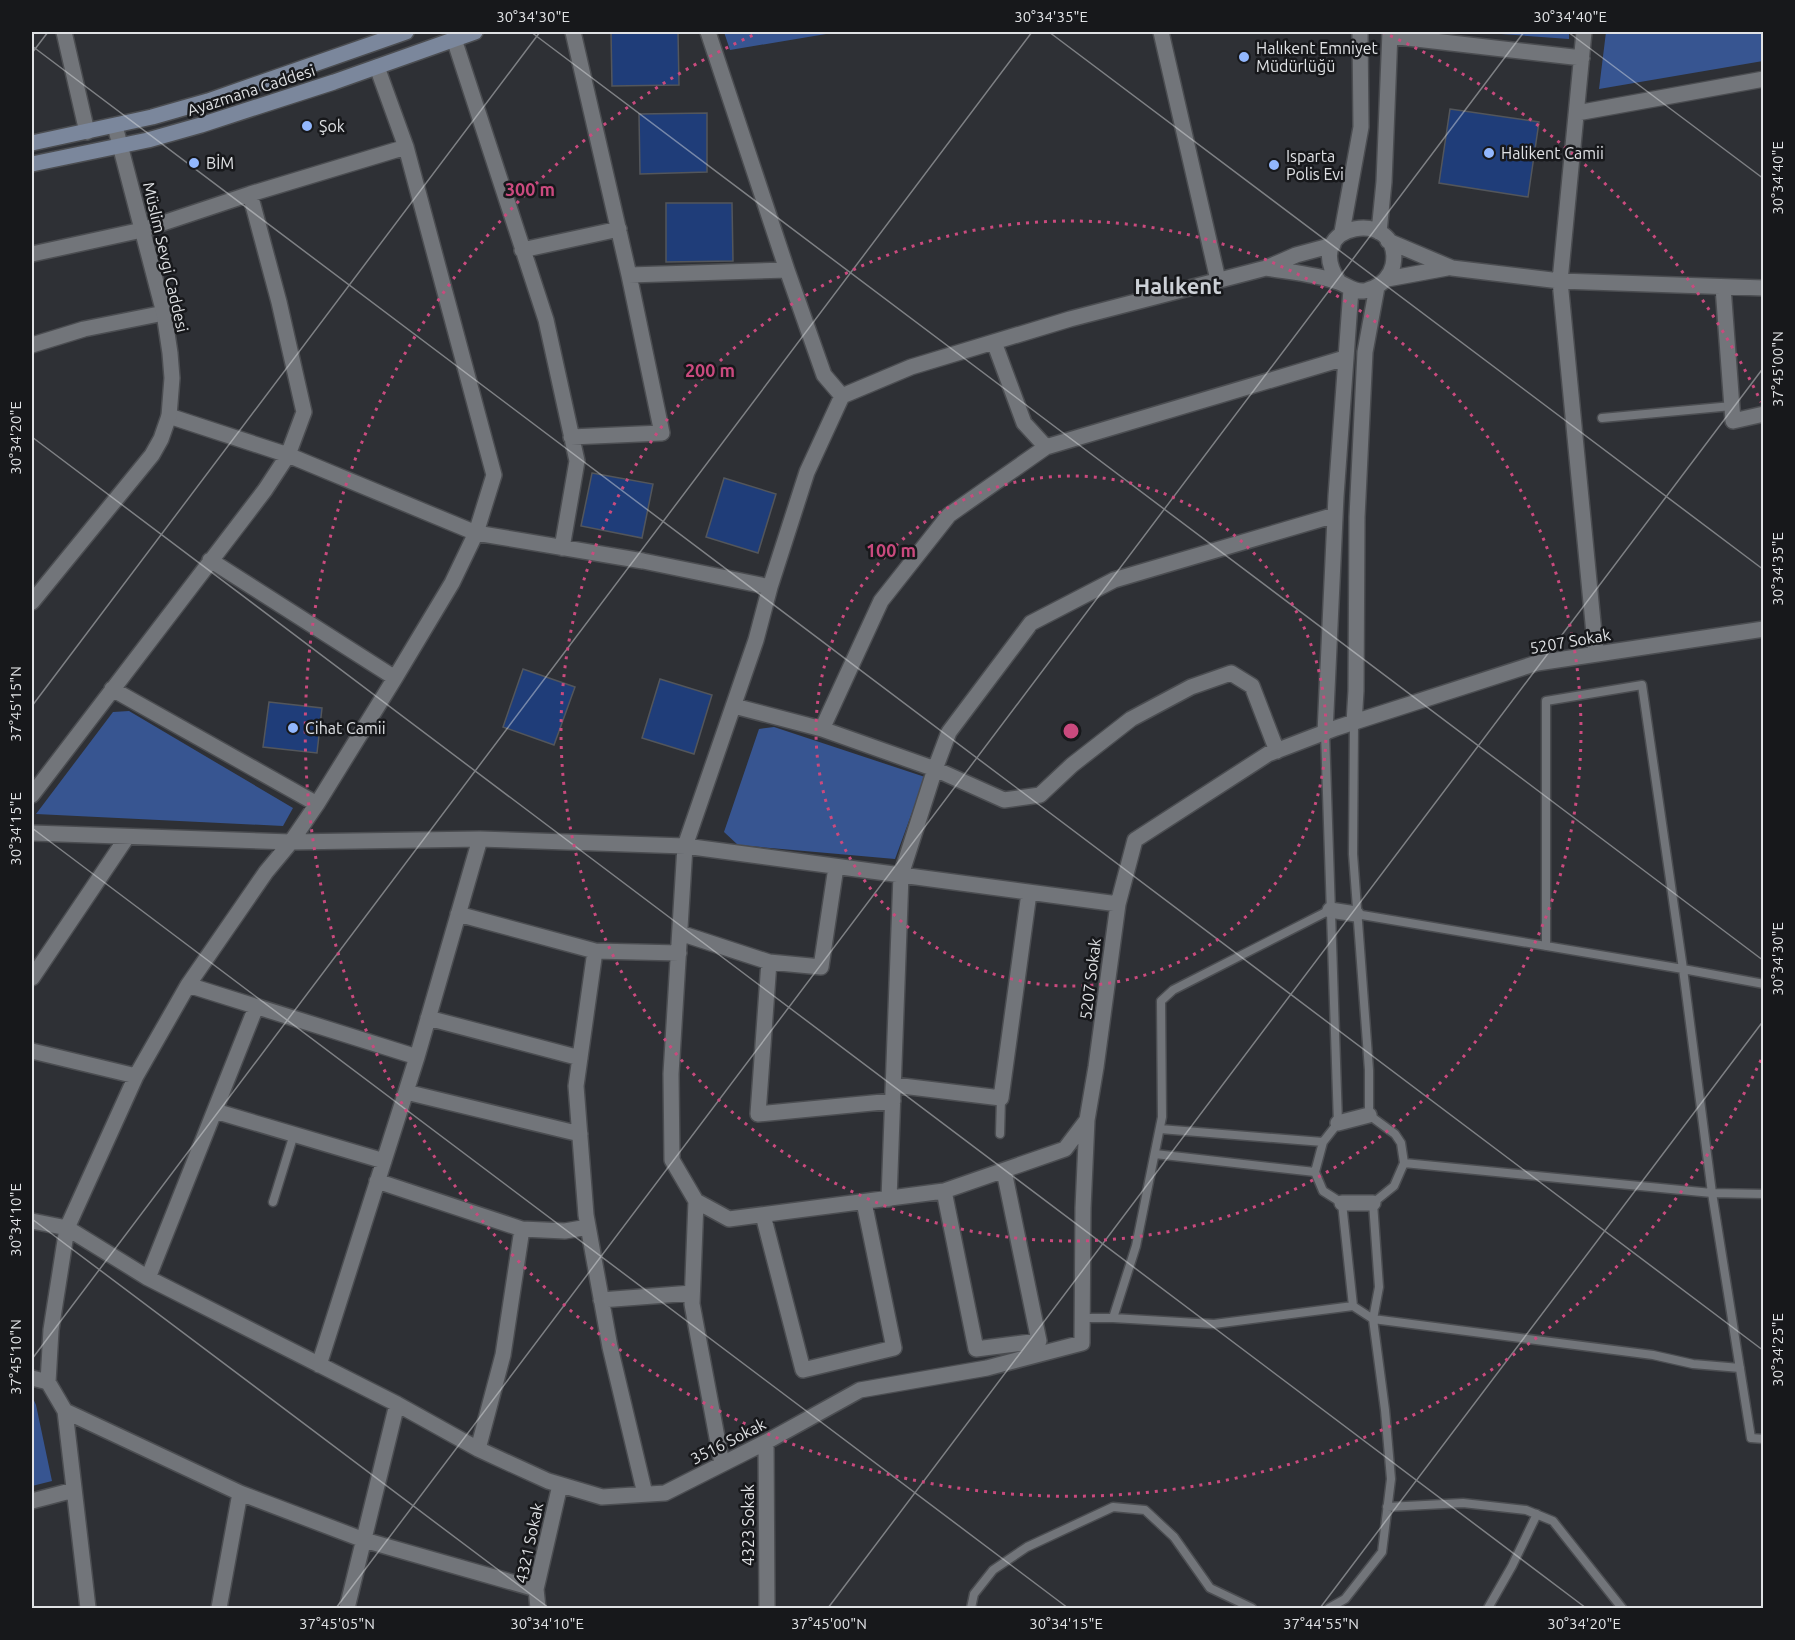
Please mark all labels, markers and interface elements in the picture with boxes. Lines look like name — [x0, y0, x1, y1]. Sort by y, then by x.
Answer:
text: 30°34'30"E — [496, 8, 570, 25]
text: 30°34'35"E — [1014, 8, 1088, 25]
text: 30°34'40"E — [1533, 8, 1607, 25]
place label: Halıkent Emniyet Müdürlüğü — [1256, 39, 1378, 75]
marker: Halıkent Emniyet Müdürlüğü — [1237, 50, 1251, 64]
street label: Ayazmana Caddesi — [185, 61, 317, 119]
place label: Şok — [319, 117, 345, 135]
marker: Şok — [300, 119, 314, 133]
text: 30°34'40"E — [1769, 141, 1786, 215]
place label: Halikent Camii — [1501, 144, 1604, 162]
marker: Halikent Camii — [1482, 146, 1496, 160]
place label: Isparta Polis Evi — [1286, 147, 1344, 183]
place label: BİM — [206, 154, 234, 172]
marker: BİM — [187, 156, 201, 170]
marker: Isparta Polis Evi — [1267, 158, 1281, 172]
text: 300 m — [505, 179, 555, 199]
street label: Müslim Sevgi Caddesi — [140, 180, 192, 334]
district label: Halıkent — [1134, 273, 1222, 298]
text: 37°45'00"N — [1769, 331, 1786, 407]
text: 200 m — [685, 360, 735, 380]
text: 30°34'20"E — [7, 401, 24, 475]
text: 30°34'35"E — [1769, 532, 1786, 606]
text: 100 m — [866, 540, 916, 560]
street label: 5207 Sokak — [1528, 625, 1612, 657]
text: 37°45'15"N — [7, 666, 24, 742]
place label: Cihat Camii — [305, 719, 386, 737]
marker: Cihat Camii — [286, 721, 300, 735]
centre of rings — [1061, 721, 1081, 741]
text: 30°34'15"E — [7, 792, 24, 866]
text: 30°34'30"E — [1769, 922, 1786, 996]
street label: 5207 Sokak — [1076, 937, 1104, 1021]
text: 30°34'10"E — [7, 1183, 24, 1257]
text: 30°34'25"E — [1769, 1313, 1786, 1387]
text: 37°45'10"N — [7, 1319, 24, 1395]
street label: 3516 Sokak — [687, 1414, 769, 1468]
street label: 4323 Sokak — [739, 1484, 757, 1566]
street label: 4321 Sokak — [512, 1501, 546, 1585]
text: 37°45'05"N — [299, 1615, 375, 1632]
text: 30°34'10"E — [510, 1615, 584, 1632]
text: 37°45'00"N — [791, 1615, 867, 1632]
text: 30°34'15"E — [1029, 1615, 1103, 1632]
text: 37°44'55"N — [1283, 1615, 1359, 1632]
text: 30°34'20"E — [1547, 1615, 1621, 1632]

